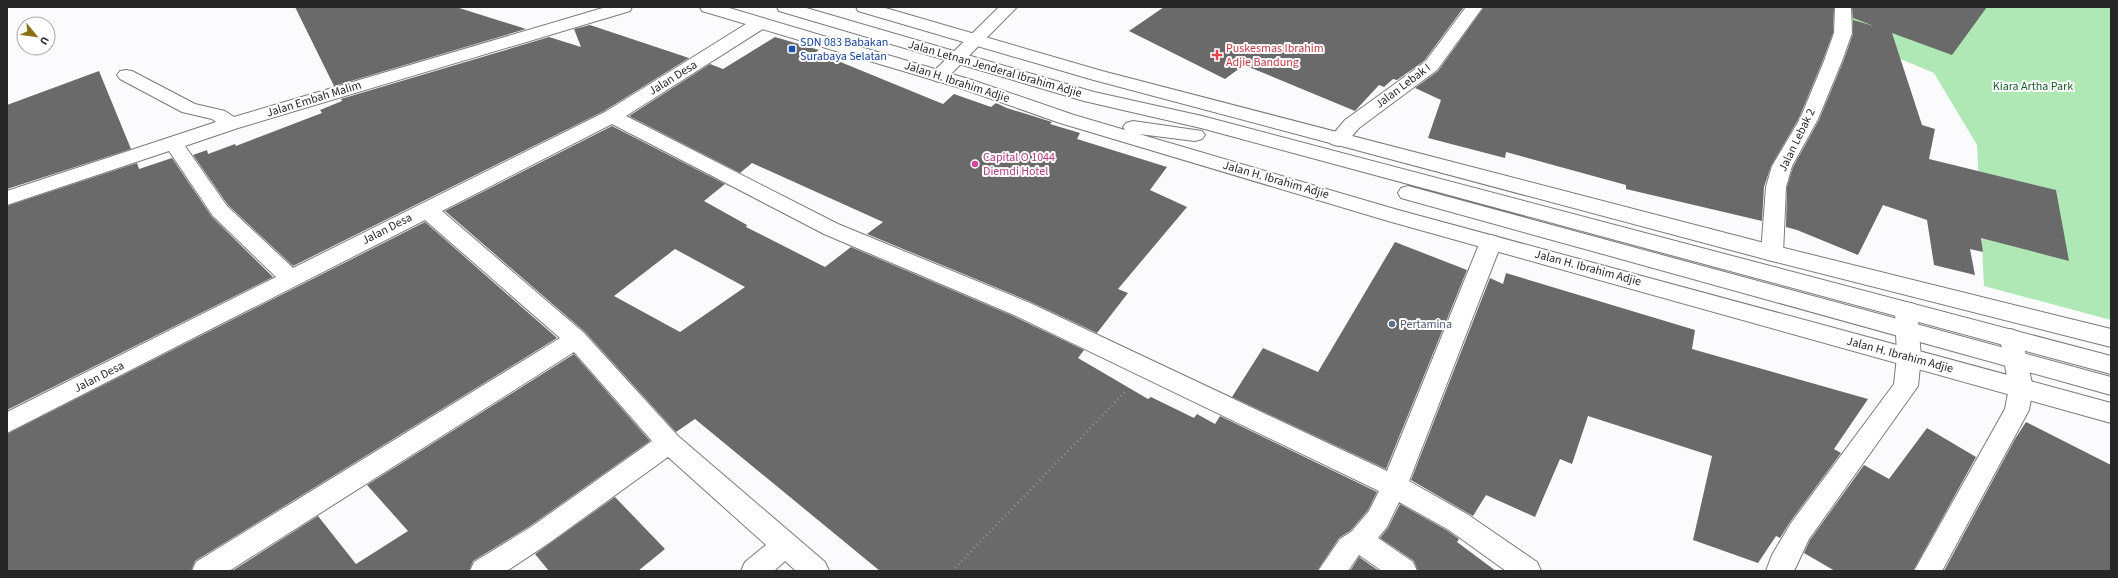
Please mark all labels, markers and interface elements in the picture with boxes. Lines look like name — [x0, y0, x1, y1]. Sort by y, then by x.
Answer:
north arrow — [16, 16, 56, 56]
text: U — [36, 34, 53, 47]
place label: SDN 083 Babakan Surabaya Selatan — [800, 34, 888, 65]
street label: Jalan Letnan Jenderal Ibrahim Adjie — [906, 36, 1084, 102]
place label: Puskesmas Ibrahim Adjie Bandung — [1226, 40, 1324, 71]
marker: SDN 083 Babakan Surabaya Selatan — [787, 44, 797, 54]
marker: Puskesmas Ibrahim Adjie Bandung — [1211, 49, 1223, 61]
street label: Jalan Desa — [645, 56, 701, 100]
street label: Jalan H. Ibrahim Adjie — [902, 57, 1012, 107]
street label: Jalan Lebak I — [1372, 59, 1434, 113]
street label: Jalan Embah Malim — [264, 76, 364, 122]
park label: Kiara Artha Park — [1993, 78, 2073, 95]
street label: Jalan Lebak 2 — [1774, 106, 1820, 174]
place label: Capital O 1044 Diemdi Hotel — [983, 149, 1055, 180]
street label: Jalan H. Ibrahim Adjie — [1221, 157, 1331, 203]
marker: Capital O 1044 Diemdi Hotel — [970, 159, 980, 169]
street label: Jalan Desa — [359, 209, 415, 249]
street label: Jalan H. Ibrahim Adjie — [1533, 246, 1643, 290]
place label: Pertamina — [1400, 316, 1452, 333]
marker: Pertamina — [1387, 319, 1397, 329]
street label: Jalan H. Ibrahim Adjie — [1845, 333, 1955, 377]
street label: Jalan Desa — [71, 357, 127, 397]

